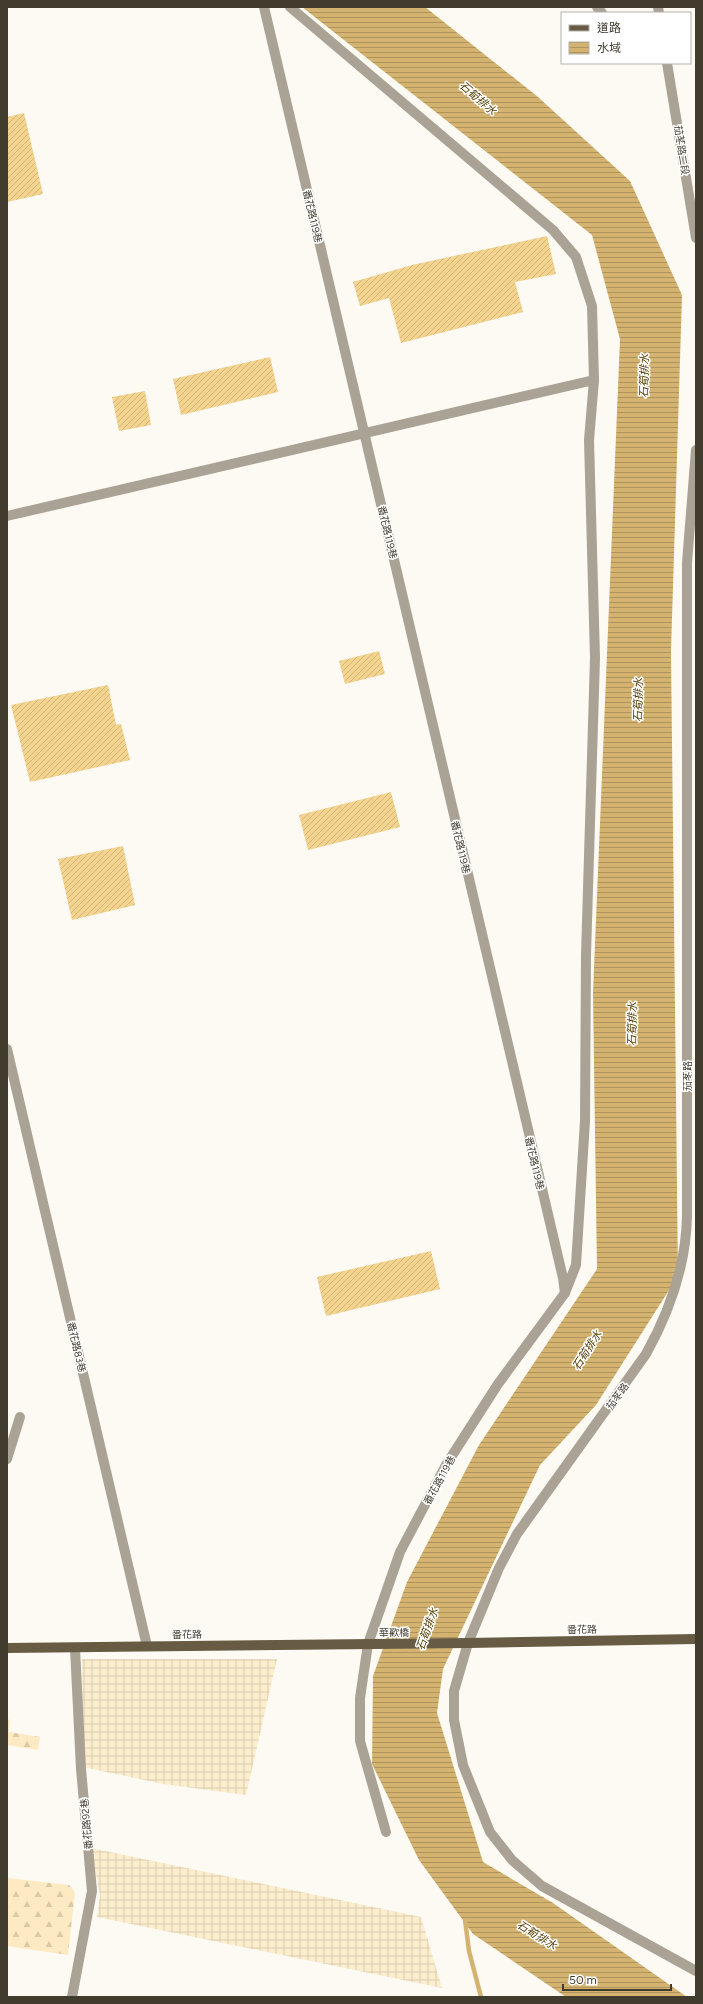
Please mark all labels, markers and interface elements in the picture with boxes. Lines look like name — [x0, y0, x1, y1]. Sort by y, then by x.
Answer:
legend — [561, 12, 691, 64]
text: 道路 — [597, 21, 621, 35]
text: 水域 — [597, 41, 621, 55]
water label: 石筍排水 — [457, 79, 499, 118]
street label: 茄苳路二段 — [671, 124, 692, 176]
street label: 番花路119巷 — [300, 188, 325, 244]
water label: 石筍排水 — [638, 353, 651, 398]
street label: 番花路119巷 — [375, 504, 400, 560]
water label: 石筍排水 — [632, 677, 645, 722]
street label: 番花路119巷 — [448, 819, 473, 875]
water label: 石筍排水 — [626, 1001, 639, 1046]
street label: 茄苳路 — [681, 1061, 694, 1091]
street label: 番花路119巷 — [522, 1135, 547, 1191]
street label: 番花路83巷 — [64, 1321, 89, 1374]
water label: 石筍排水 — [570, 1327, 605, 1372]
street label: 茄苳路 — [603, 1380, 631, 1412]
street label: 番花路119巷 — [421, 1454, 458, 1507]
water label: 石筍排水 — [414, 1605, 441, 1652]
street label: 番花路 — [567, 1623, 597, 1636]
street label: 華歡橋 — [379, 1626, 409, 1639]
street label: 番花路 — [172, 1628, 202, 1641]
street label: 番花路92巷 — [78, 1798, 95, 1850]
water label: 石筍排水 — [515, 1918, 560, 1953]
scale bar — [563, 1966, 671, 1992]
text: 50 m — [569, 1973, 597, 1987]

